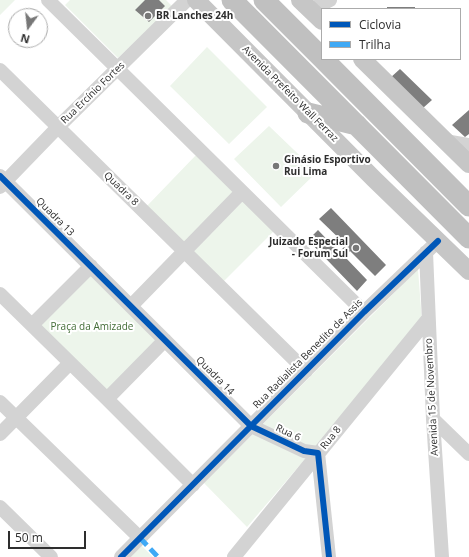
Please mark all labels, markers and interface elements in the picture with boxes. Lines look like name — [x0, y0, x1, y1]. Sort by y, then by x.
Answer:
north arrow — [8, 8, 48, 48]
legend — [321, 8, 461, 60]
place label: BR Lanches 24h — [156, 10, 233, 22]
marker: BR Lanches 24h — [143, 11, 153, 21]
text: Ciclovia — [359, 16, 401, 33]
text: N — [19, 31, 31, 48]
text: Trilha — [359, 36, 391, 53]
street label: Avenida Prefeito Wall Ferraz — [239, 43, 341, 145]
street label: Rua Ercínio Fortes — [59, 60, 127, 126]
place label: Ginásio Esportivo Rui Lima — [284, 154, 371, 178]
marker: Ginásio Esportivo Rui Lima — [271, 161, 281, 171]
street label: Quadra 8 — [101, 170, 141, 208]
street label: Quadra 13 — [33, 195, 77, 239]
place label: Juizado Especial - Forum Sul — [269, 236, 348, 260]
marker: Juizado Especial - Forum Sul — [351, 243, 361, 253]
street label: Rua Radialista Benedito de Assis — [251, 297, 365, 411]
park label: Praça da Amizade — [51, 321, 133, 333]
street label: Avenida 15 de Novembro — [423, 338, 441, 456]
street label: Quadra 14 — [193, 354, 237, 398]
street label: Rua 6 — [274, 422, 302, 444]
street label: Rua 8 — [318, 424, 344, 452]
scale bar — [10, 523, 88, 549]
text: 50 m — [15, 529, 43, 546]

